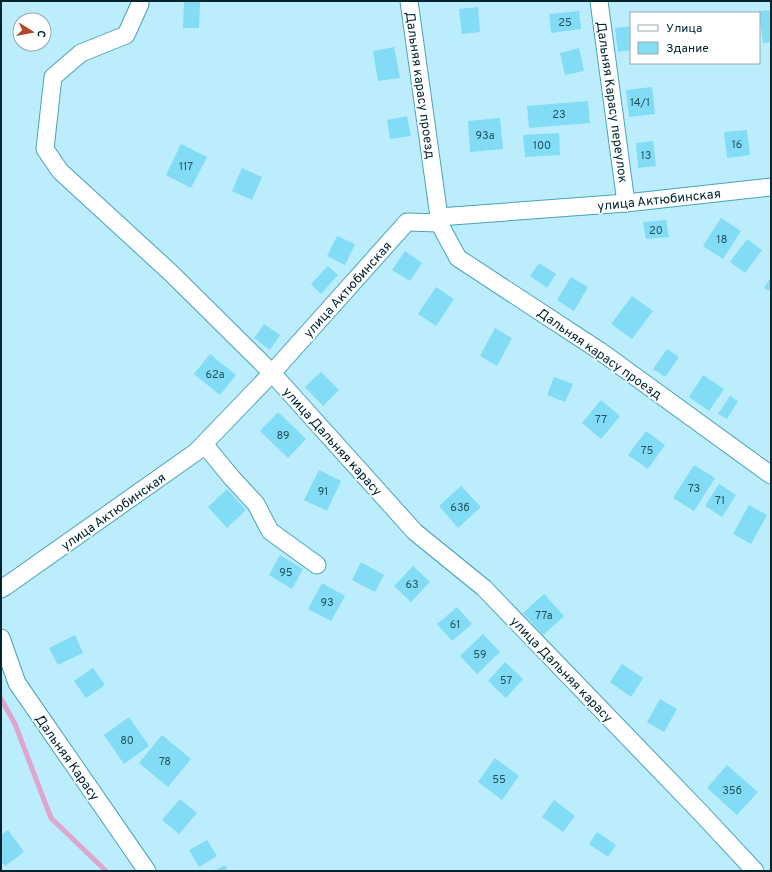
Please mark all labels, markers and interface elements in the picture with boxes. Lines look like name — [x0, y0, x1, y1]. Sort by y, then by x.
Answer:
street label: Дальняя карасу проезд — [401, 11, 437, 160]
north arrow — [12, 12, 52, 52]
legend — [630, 12, 760, 64]
house number: 25 — [558, 16, 572, 30]
street label: Дальняя Карасу переулок — [592, 20, 630, 184]
text: Улица — [666, 21, 702, 37]
text: С — [33, 29, 48, 39]
text: Здание — [666, 41, 709, 57]
house number: 14/1 — [630, 96, 650, 110]
house number: 23 — [552, 108, 566, 122]
house number: 93а — [475, 129, 495, 143]
house number: 16 — [732, 138, 742, 152]
house number: 100 — [533, 139, 551, 153]
house number: 13 — [641, 149, 651, 163]
house number: 117 — [179, 160, 193, 174]
street label: улица Актюбинская — [597, 187, 722, 215]
house number: 20 — [649, 224, 663, 238]
house number: 18 — [717, 233, 727, 247]
street label: улица Актюбинская — [301, 239, 396, 342]
street label: Дальняя карасу проезд — [533, 305, 665, 404]
house number: 62а — [205, 368, 225, 382]
street label: улица Дальняя карасу — [278, 385, 385, 500]
house number: 77 — [595, 413, 607, 427]
house number: 89 — [276, 429, 290, 443]
house number: 75 — [641, 444, 653, 458]
street label: улица Актюбинская — [59, 471, 170, 555]
house number: 73 — [688, 482, 700, 496]
house number: 91 — [318, 485, 328, 499]
house number: 71 — [715, 494, 725, 508]
house number: 63б — [450, 501, 470, 515]
house number: 95 — [279, 566, 293, 580]
house number: 63 — [405, 578, 419, 592]
house number: 93 — [320, 596, 334, 610]
house number: 77а — [535, 609, 553, 623]
street label: улица Дальняя карасу — [506, 614, 615, 727]
house number: 61 — [450, 618, 460, 632]
house number: 59 — [473, 648, 487, 662]
house number: 57 — [500, 674, 512, 688]
street label: Дальняя Карасу — [31, 712, 102, 804]
house number: 80 — [120, 734, 134, 748]
house number: 78 — [159, 755, 171, 769]
house number: 55 — [492, 773, 506, 787]
house number: 35б — [722, 784, 742, 798]

